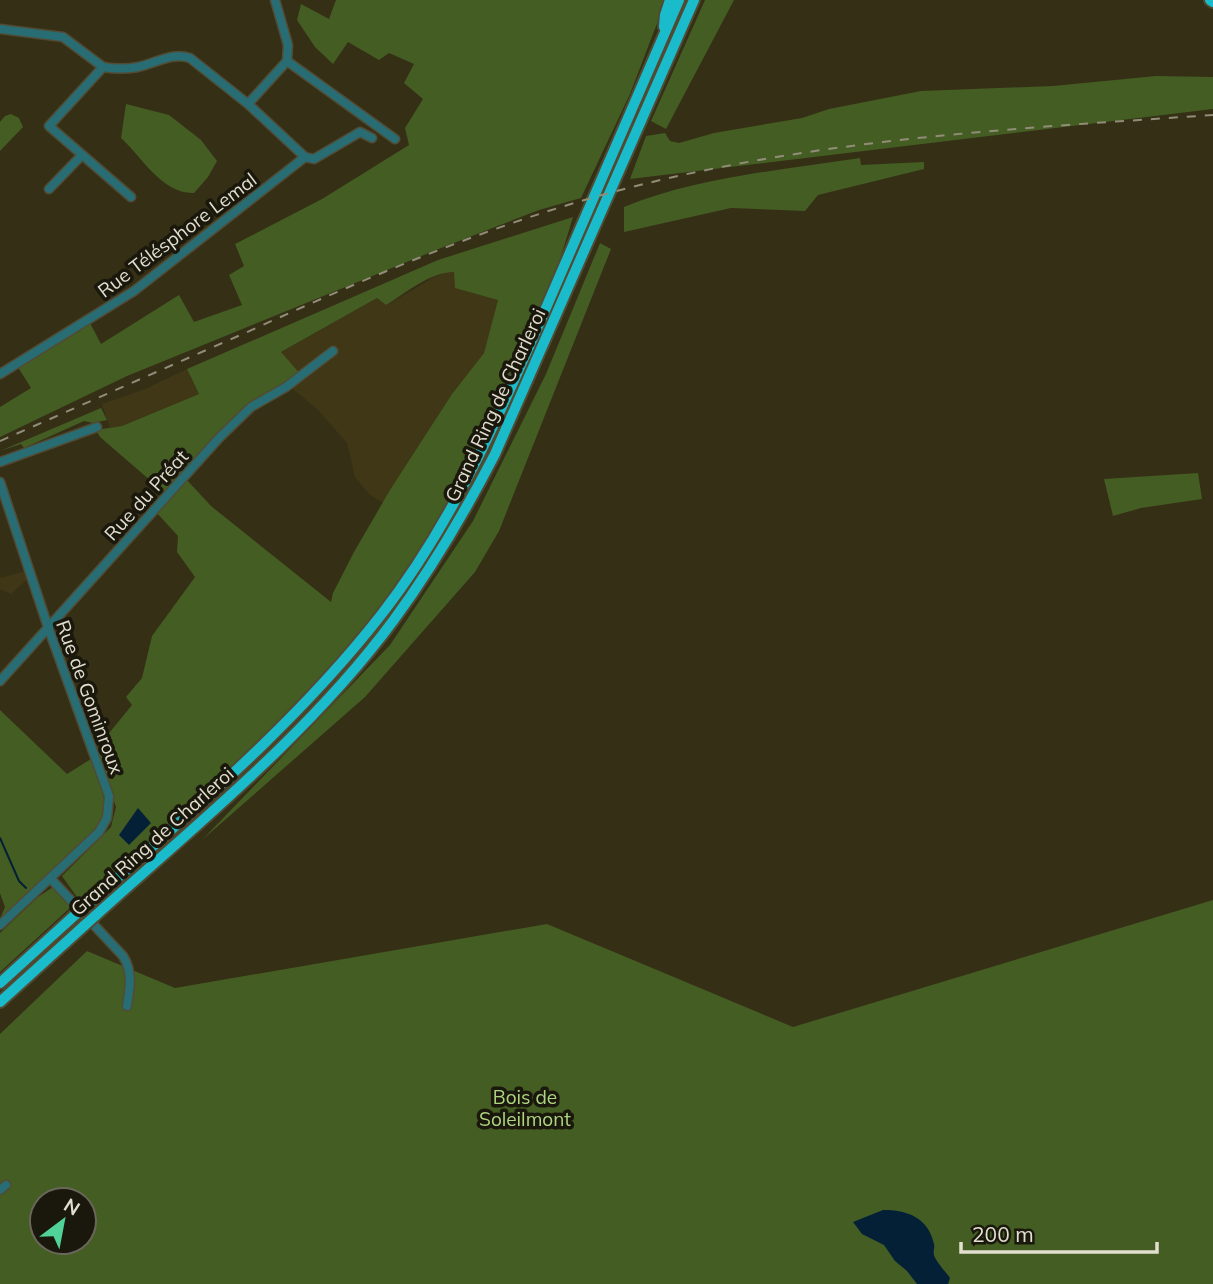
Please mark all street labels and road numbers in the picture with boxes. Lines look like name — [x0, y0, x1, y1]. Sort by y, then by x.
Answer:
street label: Rue Télésphore Lemal — [93, 167, 261, 303]
street label: Grand Ring de Charleroi — [440, 304, 550, 506]
street label: Rue du Préat — [99, 444, 193, 545]
street label: Rue de Gominroux — [51, 617, 129, 777]
street label: Grand Ring de Charleroi — [66, 762, 238, 920]

